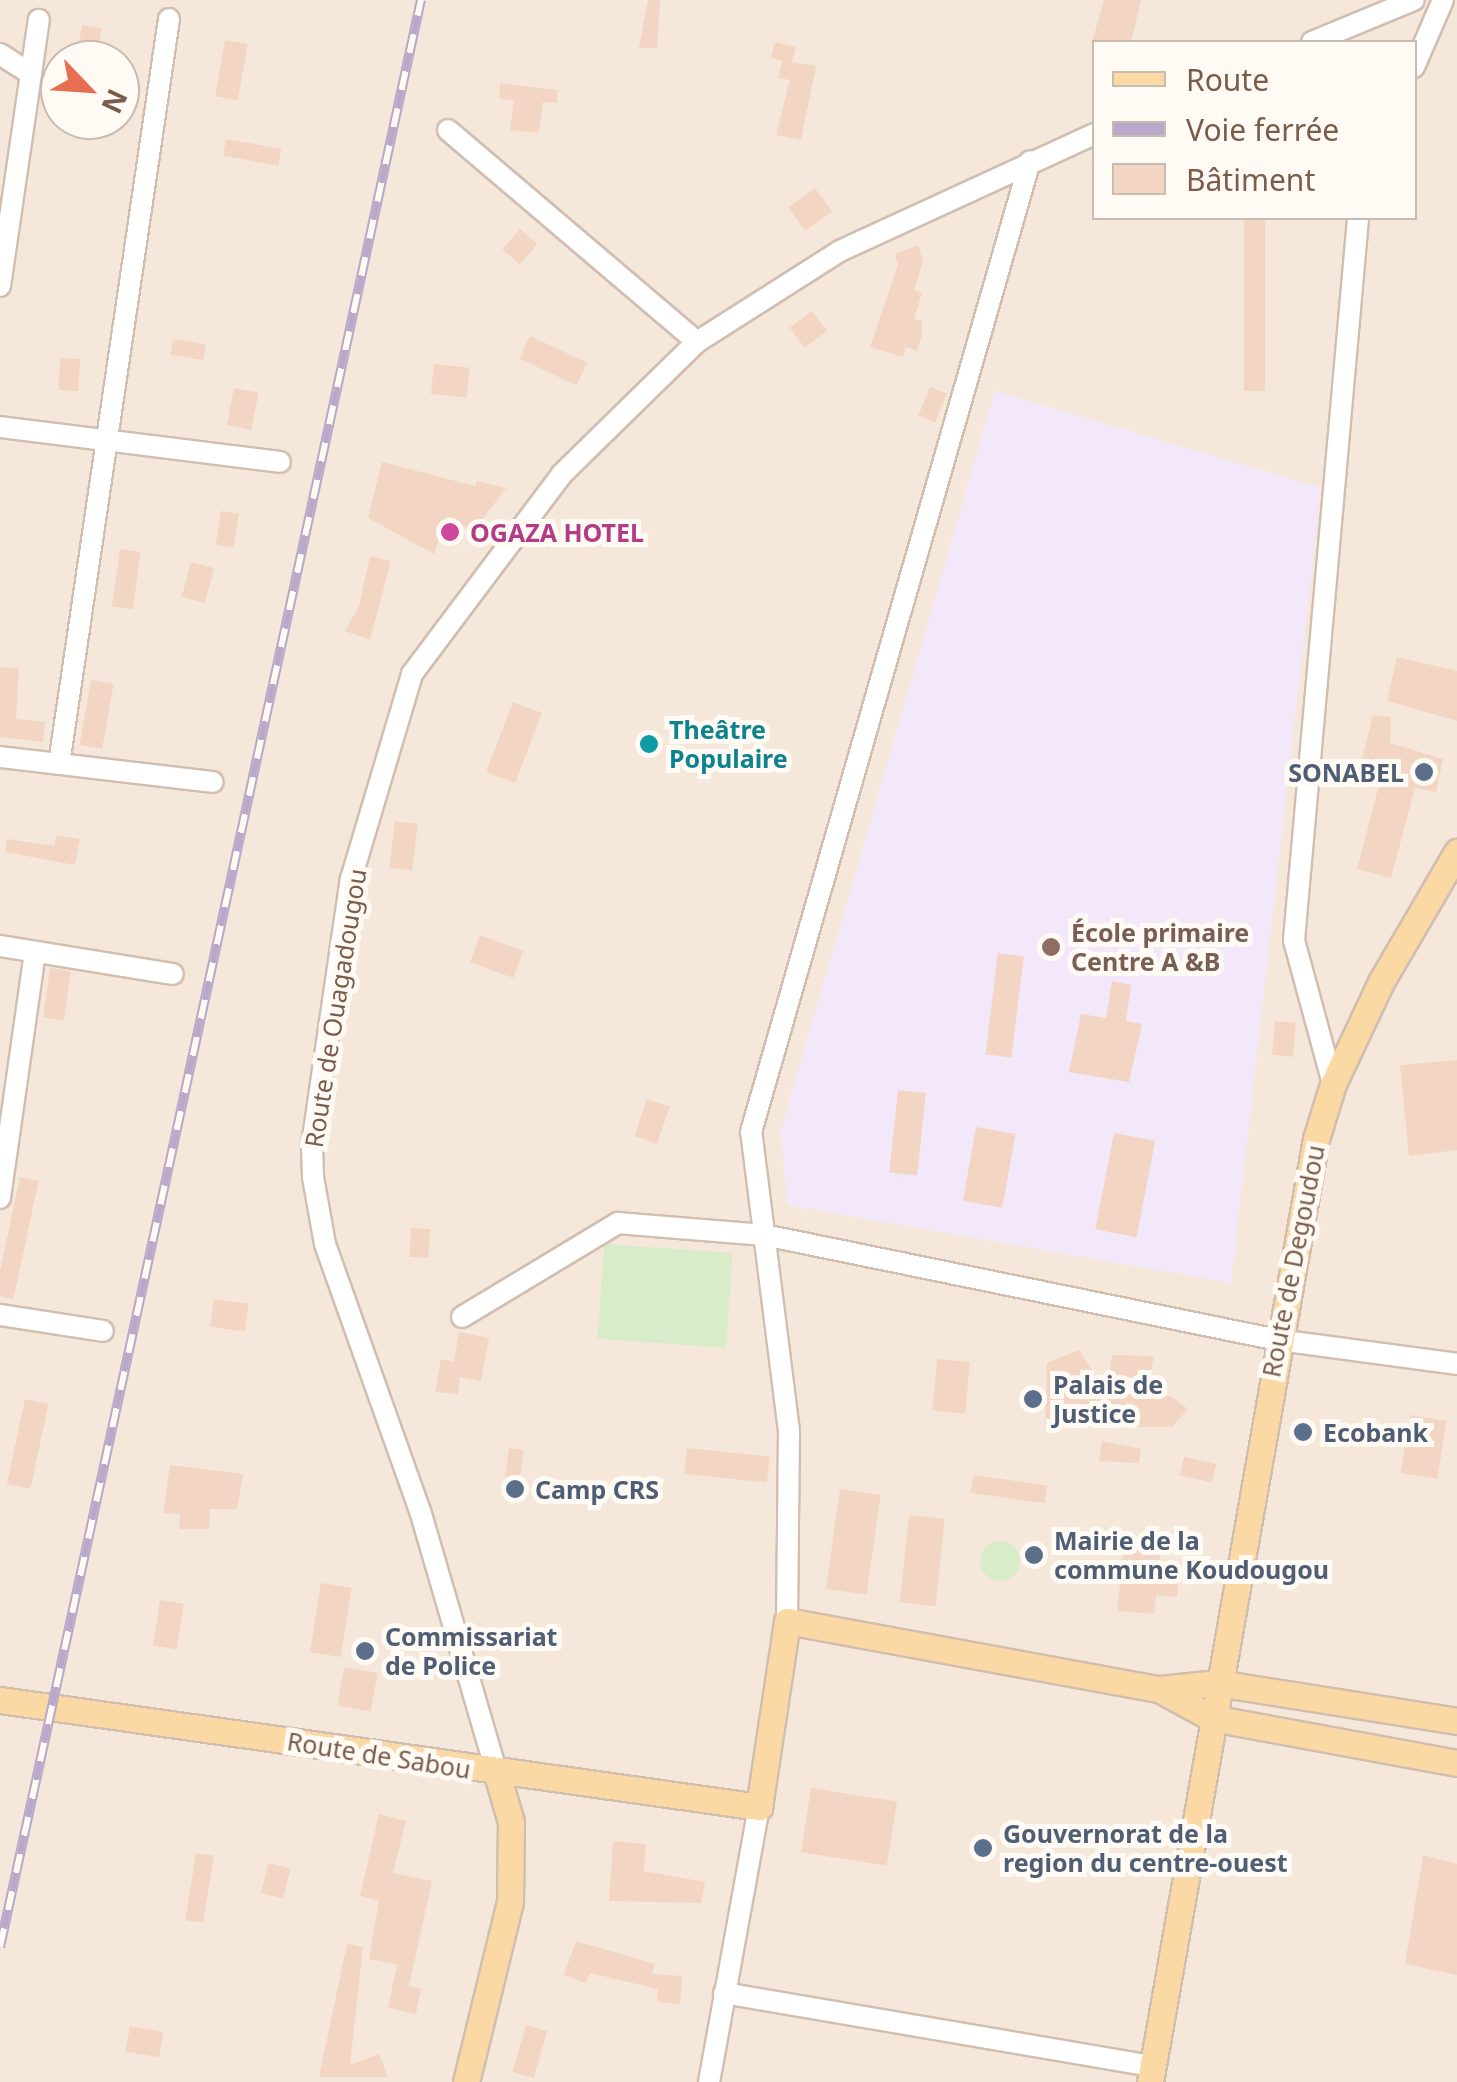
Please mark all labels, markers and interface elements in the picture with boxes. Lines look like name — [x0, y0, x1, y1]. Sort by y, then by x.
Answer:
north arrow — [40, 40, 140, 140]
legend — [1092, 40, 1417, 220]
text: Route — [1186, 59, 1269, 100]
text: N — [93, 83, 137, 120]
text: Voie ferrée — [1186, 109, 1339, 150]
text: Bâtiment — [1186, 159, 1315, 200]
place label: OGAZA HOTEL — [470, 517, 644, 547]
marker: OGAZA HOTEL — [439, 521, 461, 543]
place label: Theâtre Populaire — [669, 715, 788, 774]
marker: Theâtre Populaire — [638, 733, 660, 755]
place label: SONABEL — [1288, 757, 1404, 787]
marker: SONABEL — [1413, 761, 1435, 783]
street label: Route de Ouagadougou — [298, 866, 372, 1150]
place label: École primaire Centre A &B — [1071, 918, 1249, 977]
marker: École primaire Centre A &B — [1040, 936, 1062, 958]
street label: Route de Degoudou — [1256, 1142, 1330, 1380]
place label: Palais de Justice — [1053, 1370, 1163, 1429]
marker: Palais de Justice — [1022, 1388, 1044, 1410]
place label: Ecobank — [1323, 1417, 1428, 1447]
marker: Ecobank — [1292, 1421, 1314, 1443]
place label: Camp CRS — [535, 1474, 659, 1504]
marker: Camp CRS — [504, 1478, 526, 1500]
place label: Mairie de la commune Koudougou — [1054, 1526, 1329, 1585]
marker: Mairie de la commune Koudougou — [1023, 1544, 1045, 1566]
place label: Commissariat de Police — [385, 1622, 557, 1681]
marker: Commissariat de Police — [354, 1640, 376, 1662]
street label: Route de Sabou — [285, 1726, 473, 1784]
place label: Gouvernorat de la region du centre-ouest — [1003, 1819, 1288, 1878]
marker: Gouvernorat de la region du centre-ouest — [972, 1837, 994, 1859]

